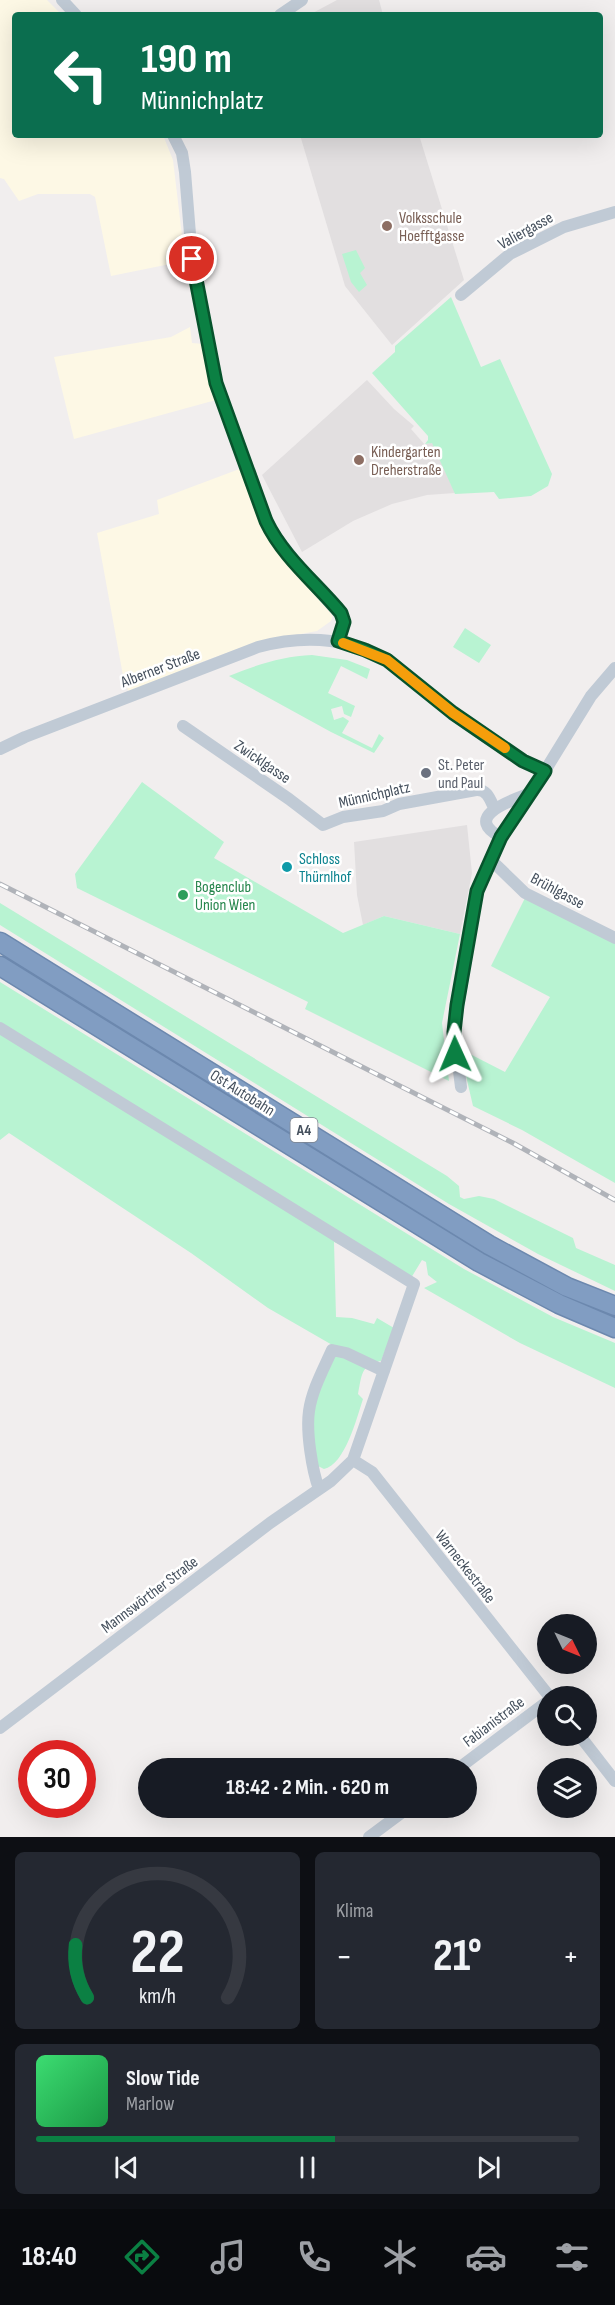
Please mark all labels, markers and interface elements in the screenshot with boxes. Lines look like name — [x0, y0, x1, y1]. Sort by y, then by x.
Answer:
text: 190 m — [141, 34, 232, 85]
icon: left — [42, 36, 120, 114]
text: Münnichplatz — [141, 85, 264, 117]
place label: Volksschule Hoefftgasse — [399, 209, 464, 246]
street label: Valiergasse — [495, 209, 556, 254]
marker: Volksschule Hoefftgasse — [380, 219, 394, 233]
pin — [166, 233, 217, 284]
icon: arrive — [175, 242, 208, 275]
place label: Kindergarten Dreherstraße — [371, 443, 442, 480]
marker: Kindergarten Dreherstraße — [352, 453, 366, 467]
street label: Alberner Straße — [117, 645, 203, 693]
street label: Zwicklgasse — [230, 736, 294, 788]
place label: St. Peter und Paul — [438, 756, 485, 793]
marker: St. Peter und Paul — [419, 766, 433, 780]
street label: Münnichplatz — [337, 778, 412, 813]
place label: Schloss Thürnlhof — [299, 850, 352, 887]
marker: Schloss Thürnlhof — [280, 860, 294, 874]
street label: Brühlgasse — [527, 869, 587, 913]
place label: Bogenclub Union Wien — [195, 878, 255, 915]
marker: Bogenclub Union Wien — [176, 888, 190, 902]
position arrow — [423, 1022, 487, 1086]
street label: Ost Autobahn — [206, 1066, 278, 1121]
road number: A4 — [290, 1118, 318, 1142]
street label: Warneckestraße — [431, 1527, 499, 1607]
street label: Mannswörther Straße — [98, 1553, 202, 1638]
north arrow — [537, 1614, 597, 1674]
map controls — [537, 1614, 597, 1818]
button: search — [537, 1686, 597, 1746]
street label: Fabianistraße — [460, 1693, 528, 1751]
speed limit sign: 30 — [18, 1740, 96, 1818]
button: layers — [537, 1758, 597, 1818]
text: 18:42 · 2 Min. · 620 m — [226, 1774, 389, 1801]
text: Klima — [336, 1899, 374, 1923]
text: 22 — [130, 1916, 185, 1991]
text: 21° — [433, 1929, 482, 1984]
text: − — [336, 1937, 352, 1977]
text: + — [563, 1937, 579, 1977]
text: km/h — [139, 1984, 176, 2009]
text: Slow Tide — [126, 2065, 200, 2092]
text: Marlow — [126, 2092, 174, 2116]
icon: previous — [110, 2151, 143, 2184]
icon: pause — [291, 2151, 324, 2184]
icon: next — [472, 2151, 505, 2184]
icon: directions — [121, 2236, 163, 2278]
icon: music — [207, 2236, 249, 2278]
icon: phone — [293, 2236, 335, 2278]
icon: climate — [379, 2236, 421, 2278]
icon: car — [465, 2236, 507, 2278]
icon: filters — [551, 2236, 593, 2278]
text: 18:40 — [22, 2241, 77, 2273]

